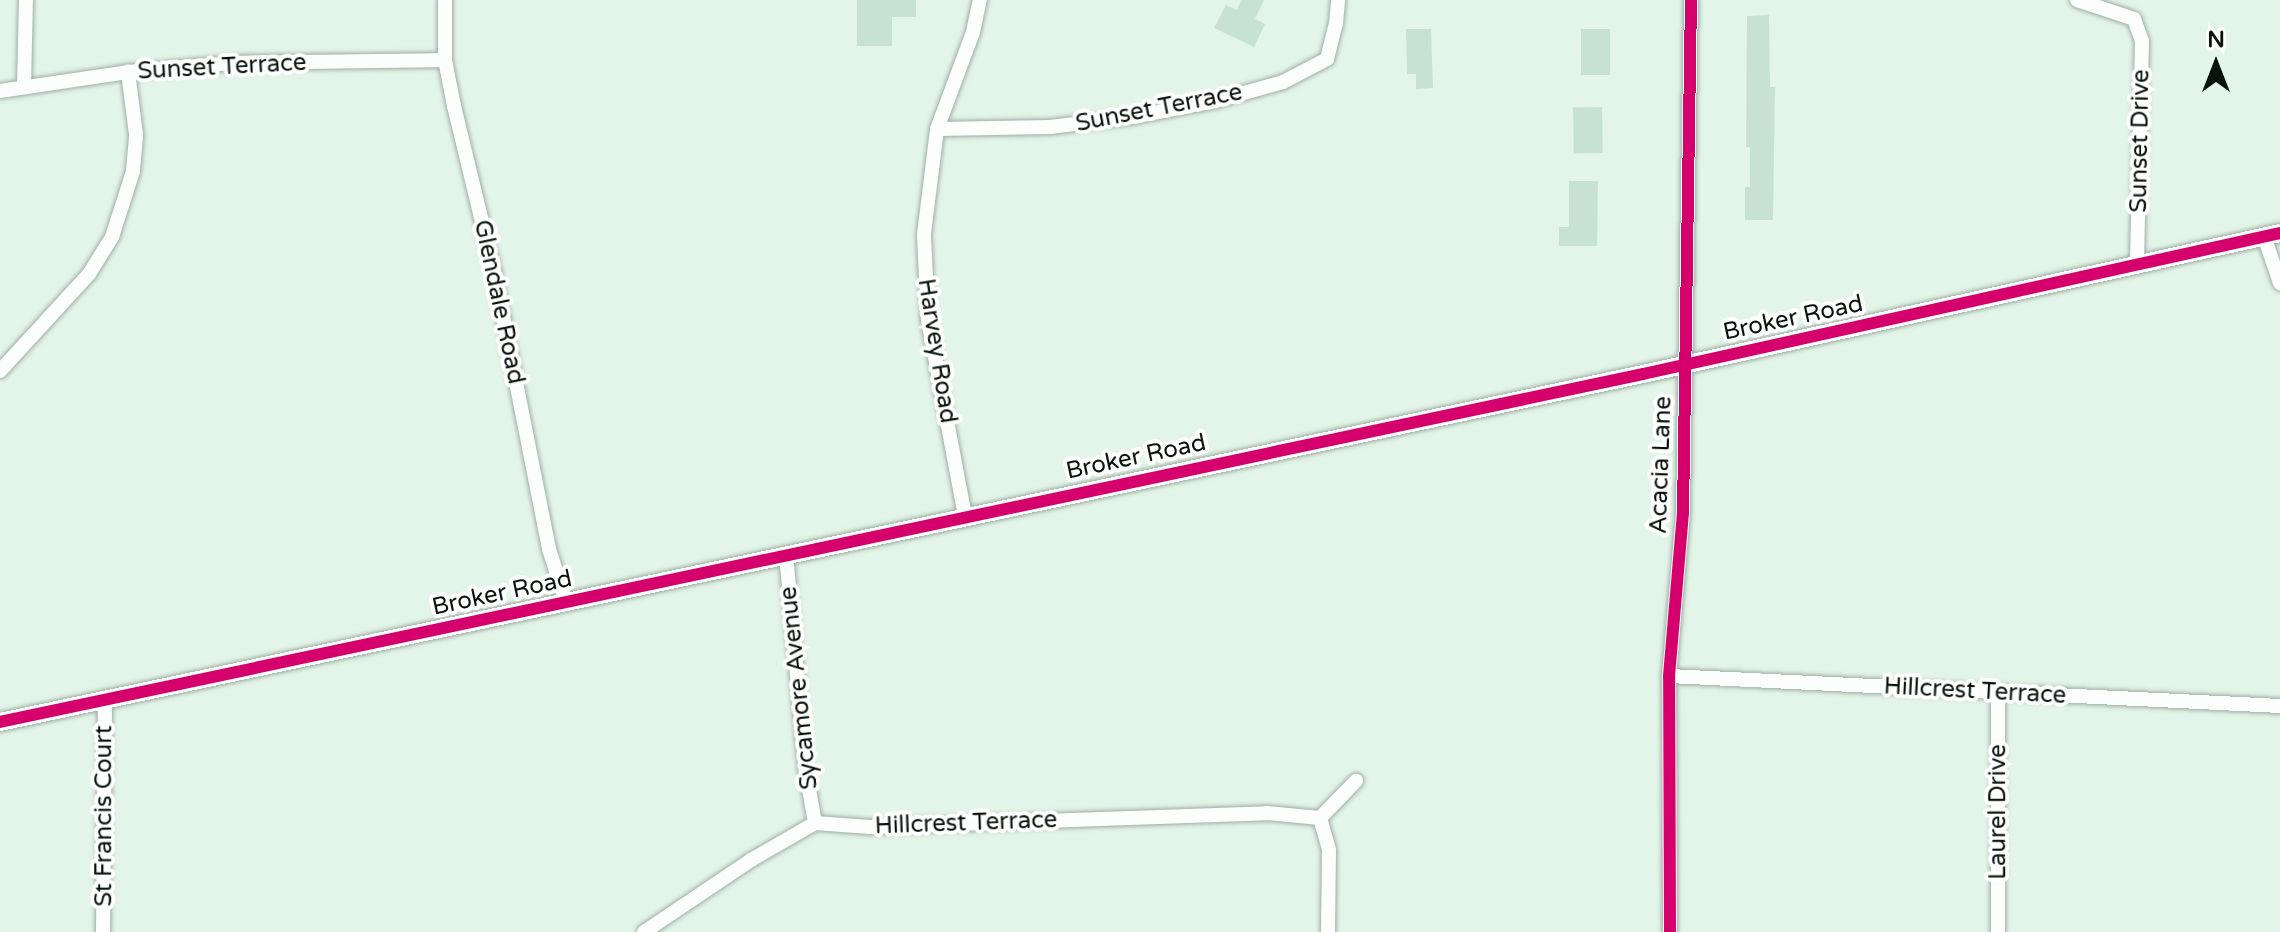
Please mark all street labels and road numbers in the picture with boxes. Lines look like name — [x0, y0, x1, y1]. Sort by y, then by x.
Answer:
street label: Sunset Terrace — [137, 48, 307, 86]
street label: Sunset Drive — [2124, 69, 2156, 213]
street label: Sunset Terrace — [1073, 78, 1245, 138]
street label: Glendale Road — [468, 217, 530, 387]
street label: Harvey Road — [911, 277, 963, 425]
street label: Broker Road — [1721, 289, 1865, 347]
street label: Acacia Lane — [1644, 396, 1678, 534]
street label: Broker Road — [1064, 428, 1208, 486]
street label: Broker Road — [430, 564, 574, 622]
street label: Sycamore Avenue — [774, 585, 824, 791]
street label: Hillcrest Terrace — [1883, 672, 2067, 710]
street label: St Francis Court — [90, 725, 118, 907]
street label: Laurel Drive — [1984, 744, 2012, 880]
street label: Hillcrest Terrace — [874, 805, 1058, 841]

